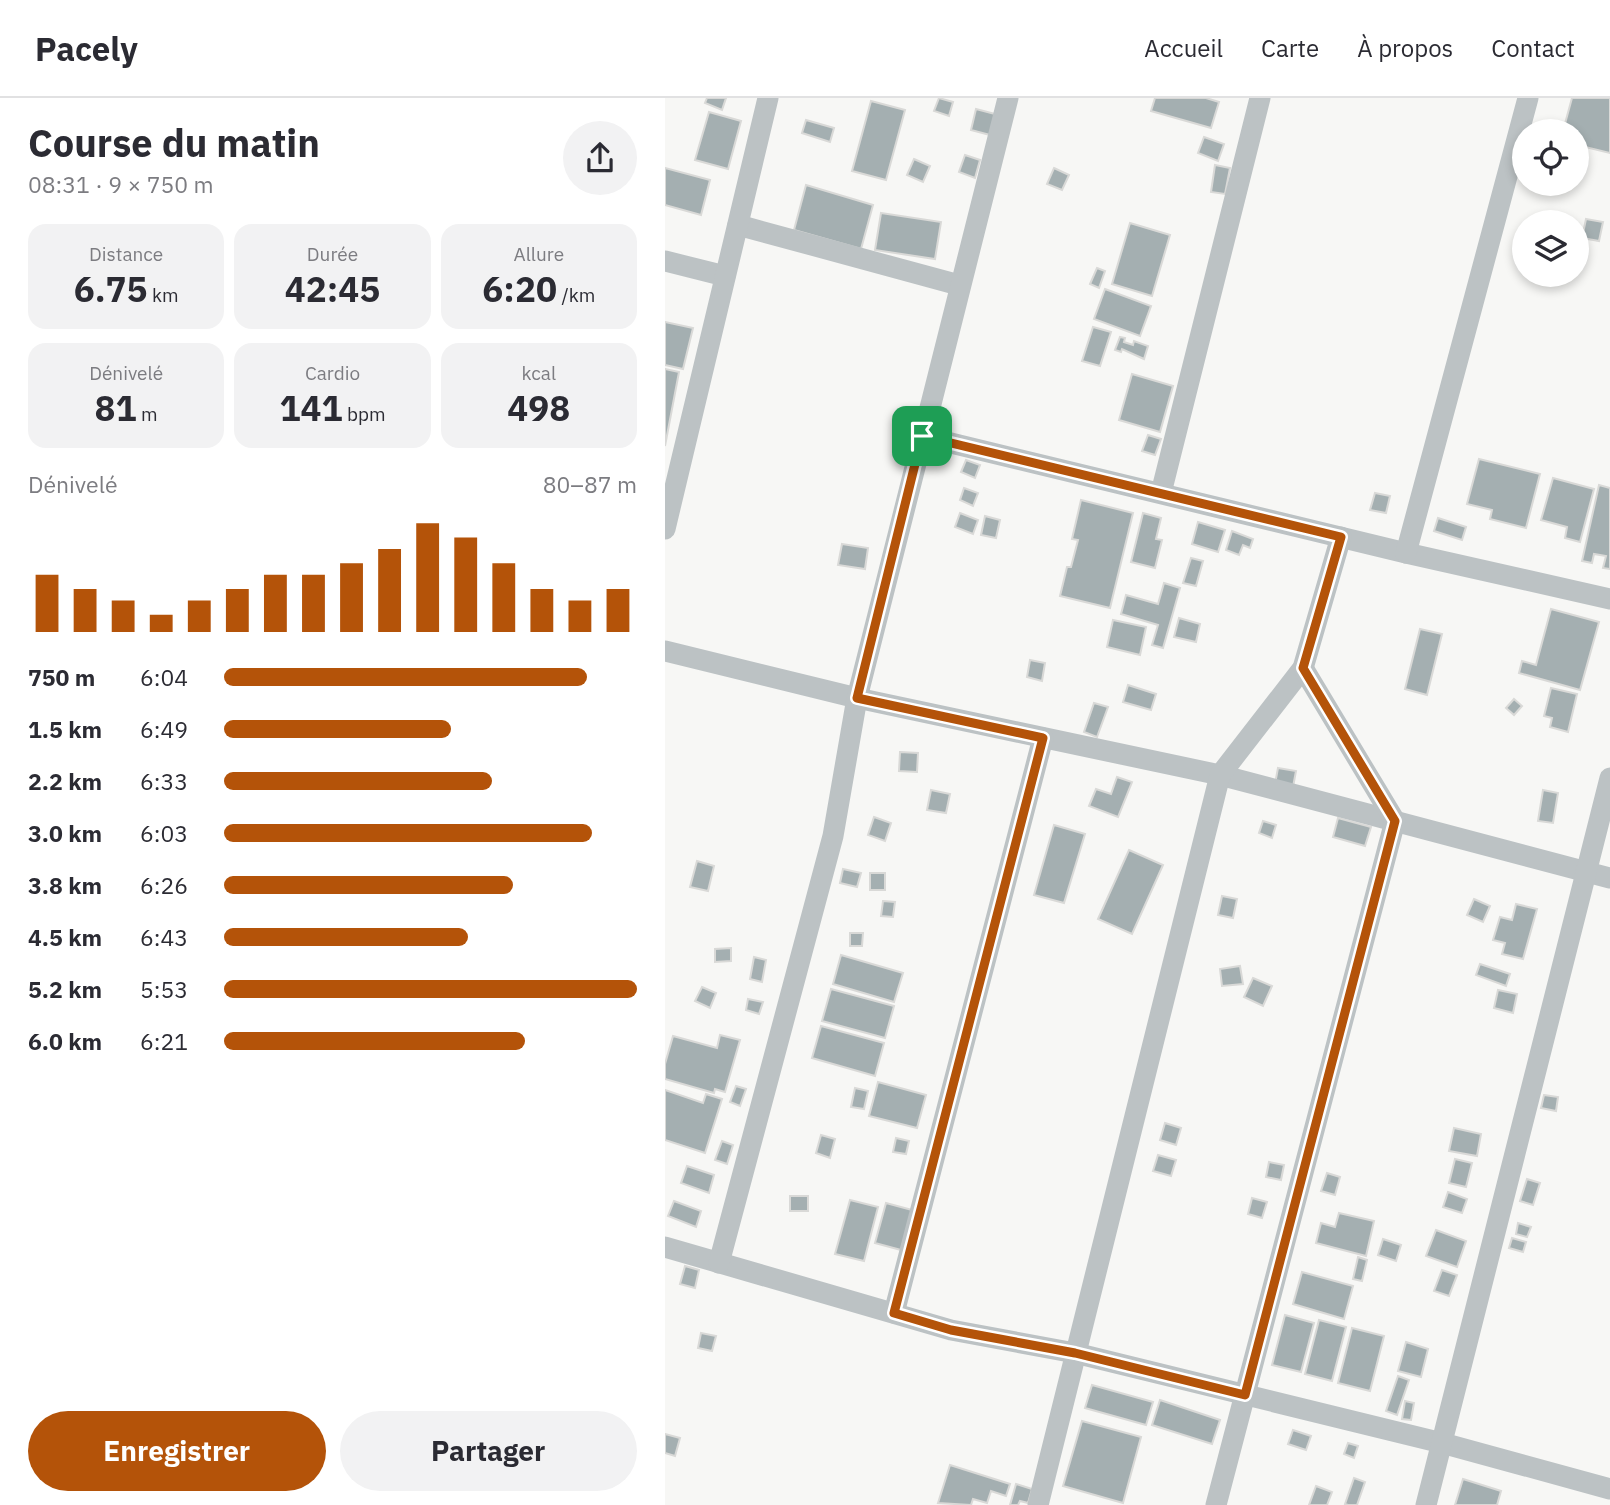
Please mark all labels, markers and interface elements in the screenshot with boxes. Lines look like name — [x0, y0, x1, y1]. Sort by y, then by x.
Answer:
text: Pacely — [35, 27, 138, 70]
text: Accueil — [1144, 32, 1223, 64]
text: Carte — [1261, 32, 1319, 64]
text: À propos — [1357, 32, 1453, 64]
text: Contact — [1491, 32, 1575, 64]
text: Course du matin — [28, 118, 320, 167]
map controls — [1512, 119, 1589, 287]
button: locate — [1512, 119, 1589, 196]
button: share — [563, 121, 637, 195]
text: 08:31 · 9 × 750 m — [28, 169, 214, 199]
button: layers — [1512, 210, 1589, 287]
text: Distance — [89, 242, 163, 266]
text: Durée — [307, 242, 358, 266]
text: Allure — [514, 242, 564, 266]
text: 6.75 — [74, 266, 148, 312]
text: 42:45 — [285, 266, 380, 312]
text: 6:20 — [482, 266, 557, 312]
text: km — [148, 283, 179, 307]
text: /km — [557, 283, 595, 307]
text: Dénivelé — [89, 361, 163, 385]
text: Cardio — [305, 361, 360, 385]
text: kcal — [522, 361, 556, 385]
text: 81 — [95, 385, 137, 431]
text: 141 — [279, 385, 342, 431]
text: 498 — [507, 385, 570, 431]
text: m — [137, 402, 158, 426]
text: bpm — [342, 402, 386, 426]
pin — [892, 406, 952, 466]
icon: arrive — [903, 417, 941, 455]
text: Dénivelé — [28, 469, 118, 499]
text: 80–87 m — [543, 469, 637, 499]
text: 750 m — [28, 662, 95, 692]
text: 6:04 — [140, 662, 188, 692]
text: 1.5 km — [28, 714, 102, 744]
text: 6:49 — [140, 714, 188, 744]
text: 2.2 km — [28, 766, 102, 796]
text: 6:33 — [140, 766, 188, 796]
text: 3.0 km — [28, 818, 102, 848]
text: 6:03 — [140, 818, 188, 848]
text: 3.8 km — [28, 870, 102, 900]
text: 6:26 — [140, 870, 188, 900]
text: 4.5 km — [28, 922, 102, 952]
text: 6:43 — [140, 922, 188, 952]
text: 5.2 km — [28, 974, 102, 1004]
text: 5:53 — [140, 974, 188, 1004]
text: 6.0 km — [28, 1026, 102, 1056]
text: 6:21 — [140, 1026, 188, 1056]
button: Enregistrer — [28, 1411, 326, 1491]
button: Partager — [340, 1411, 637, 1491]

